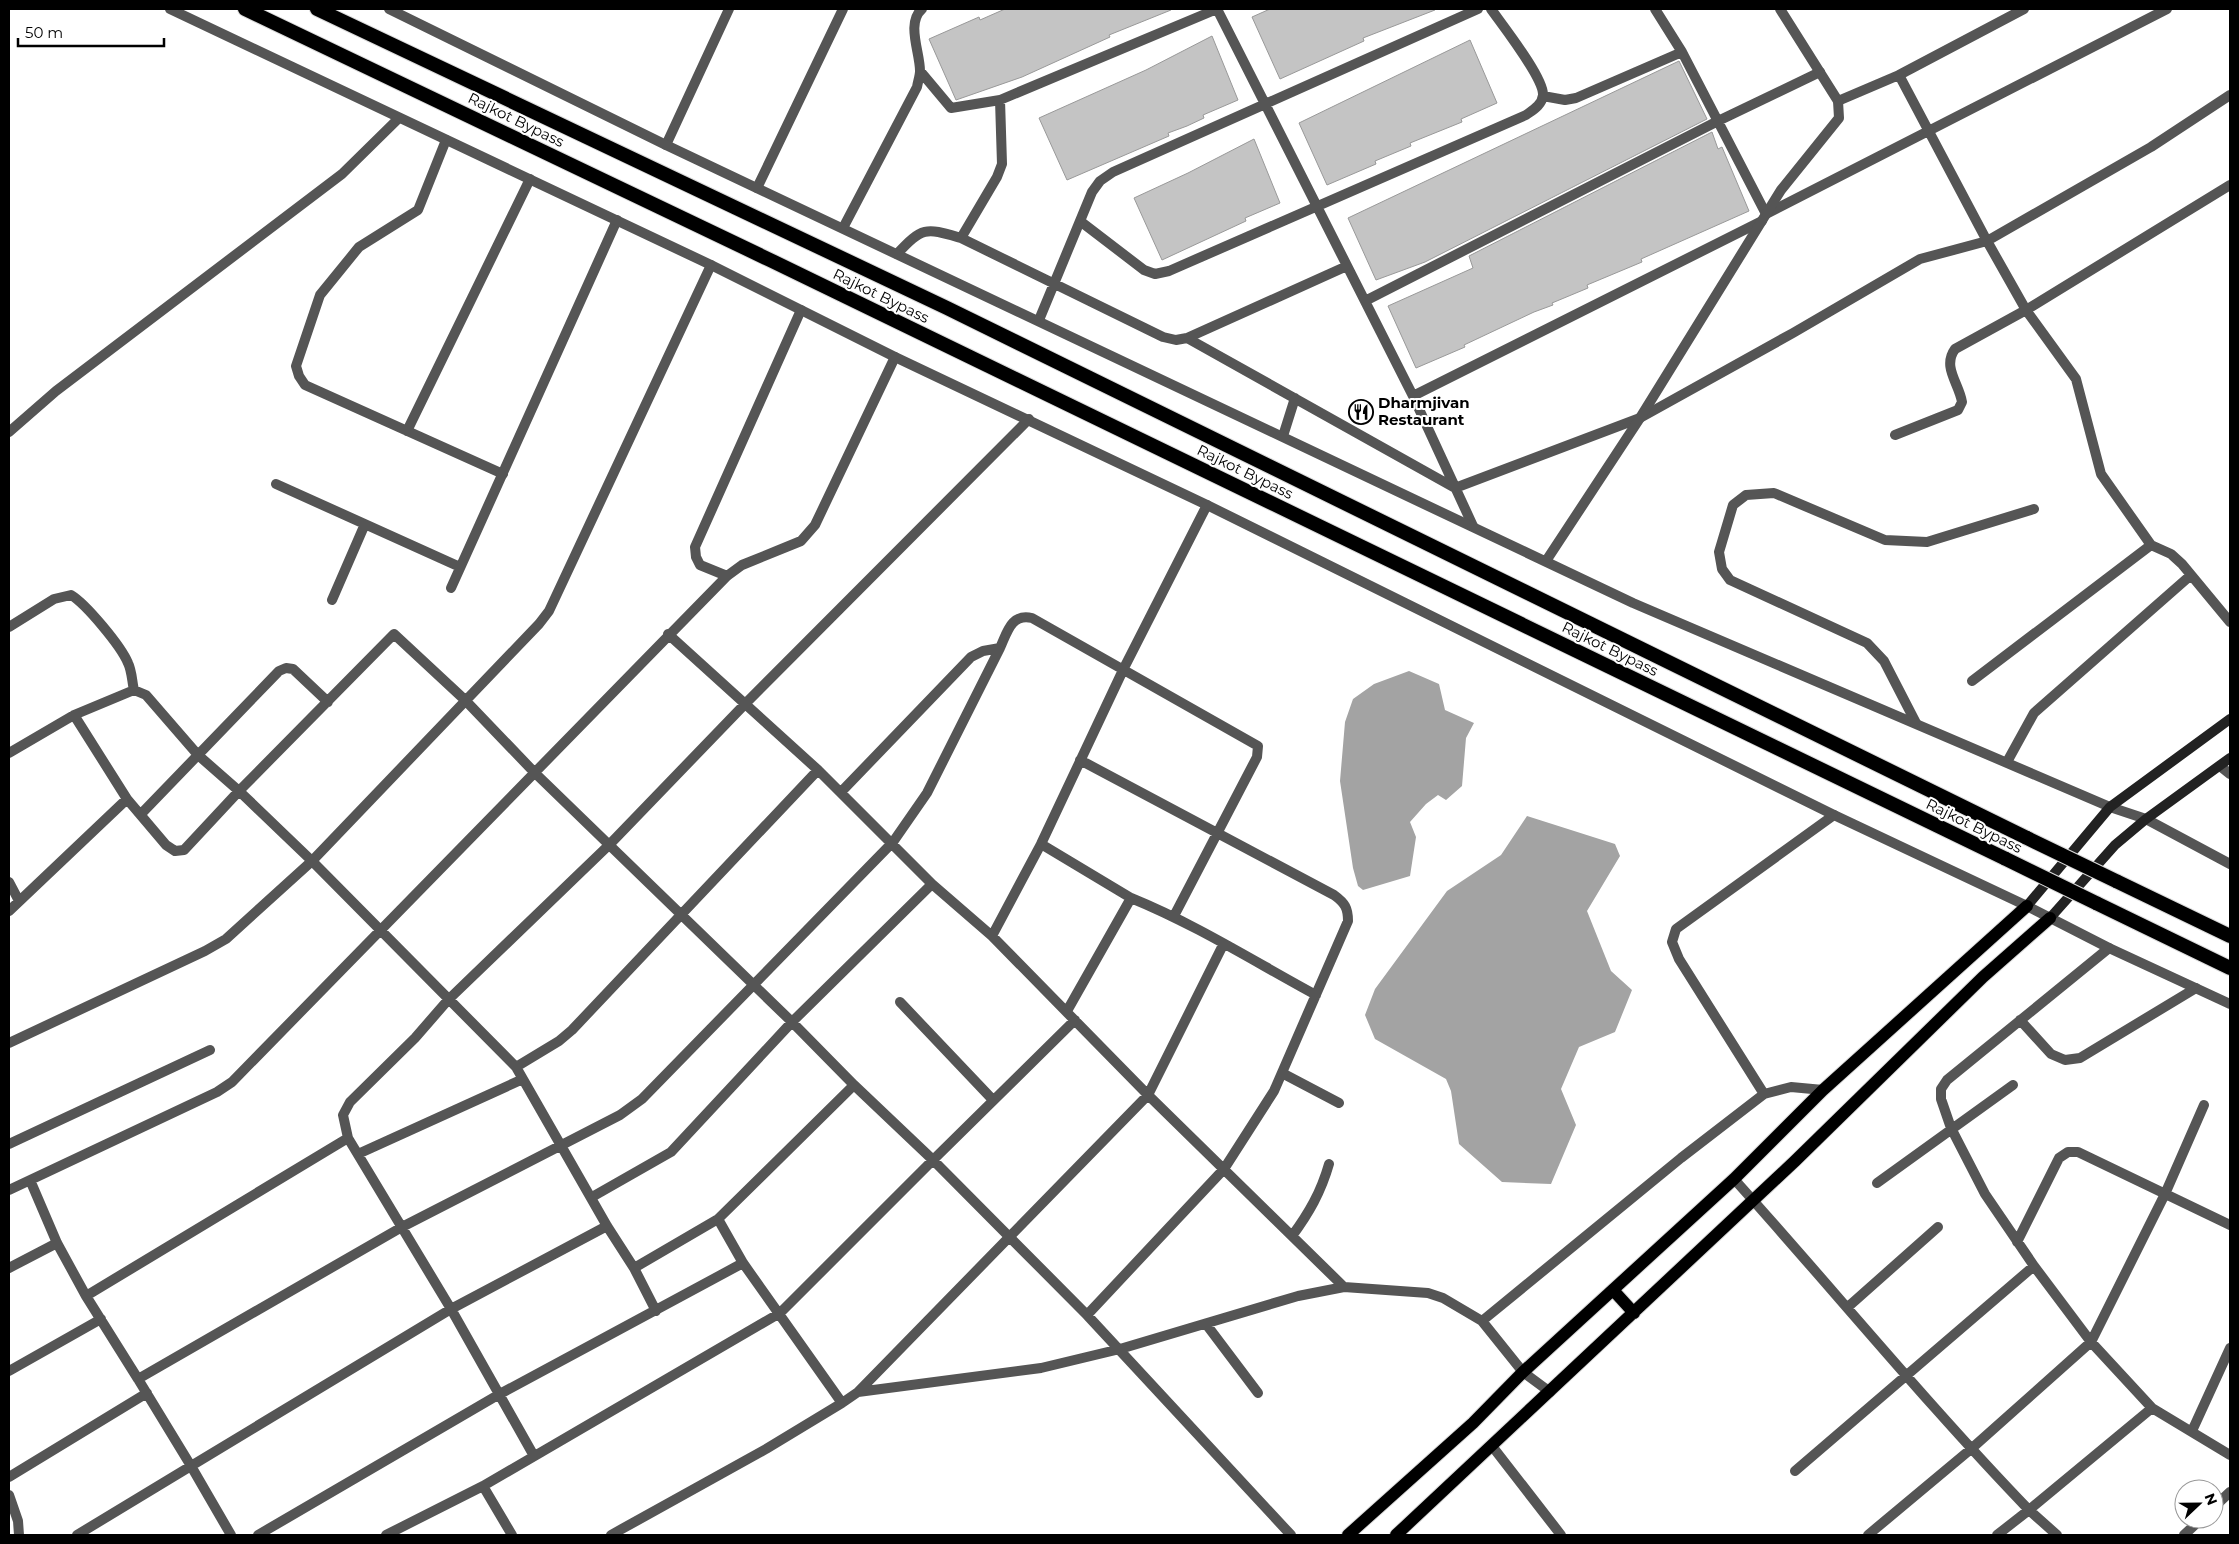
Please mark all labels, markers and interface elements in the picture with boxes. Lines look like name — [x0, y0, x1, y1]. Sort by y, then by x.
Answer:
scale bar — [18, 15, 164, 47]
text: 50 m — [25, 23, 63, 42]
street label: Rajkot Bypass — [465, 88, 568, 151]
street label: Rajkot Bypass — [830, 264, 933, 327]
place label: Dharmjivan Restaurant — [1378, 393, 1470, 429]
restaurant icon: Dharmjivan Restaurant — [1348, 399, 1374, 425]
street label: Rajkot Bypass — [1194, 440, 1297, 503]
street label: Rajkot Bypass — [1559, 617, 1662, 680]
street label: Rajkot Bypass — [1923, 794, 2026, 857]
north arrow — [2174, 1479, 2224, 1529]
text: N — [2201, 1491, 2222, 1508]

